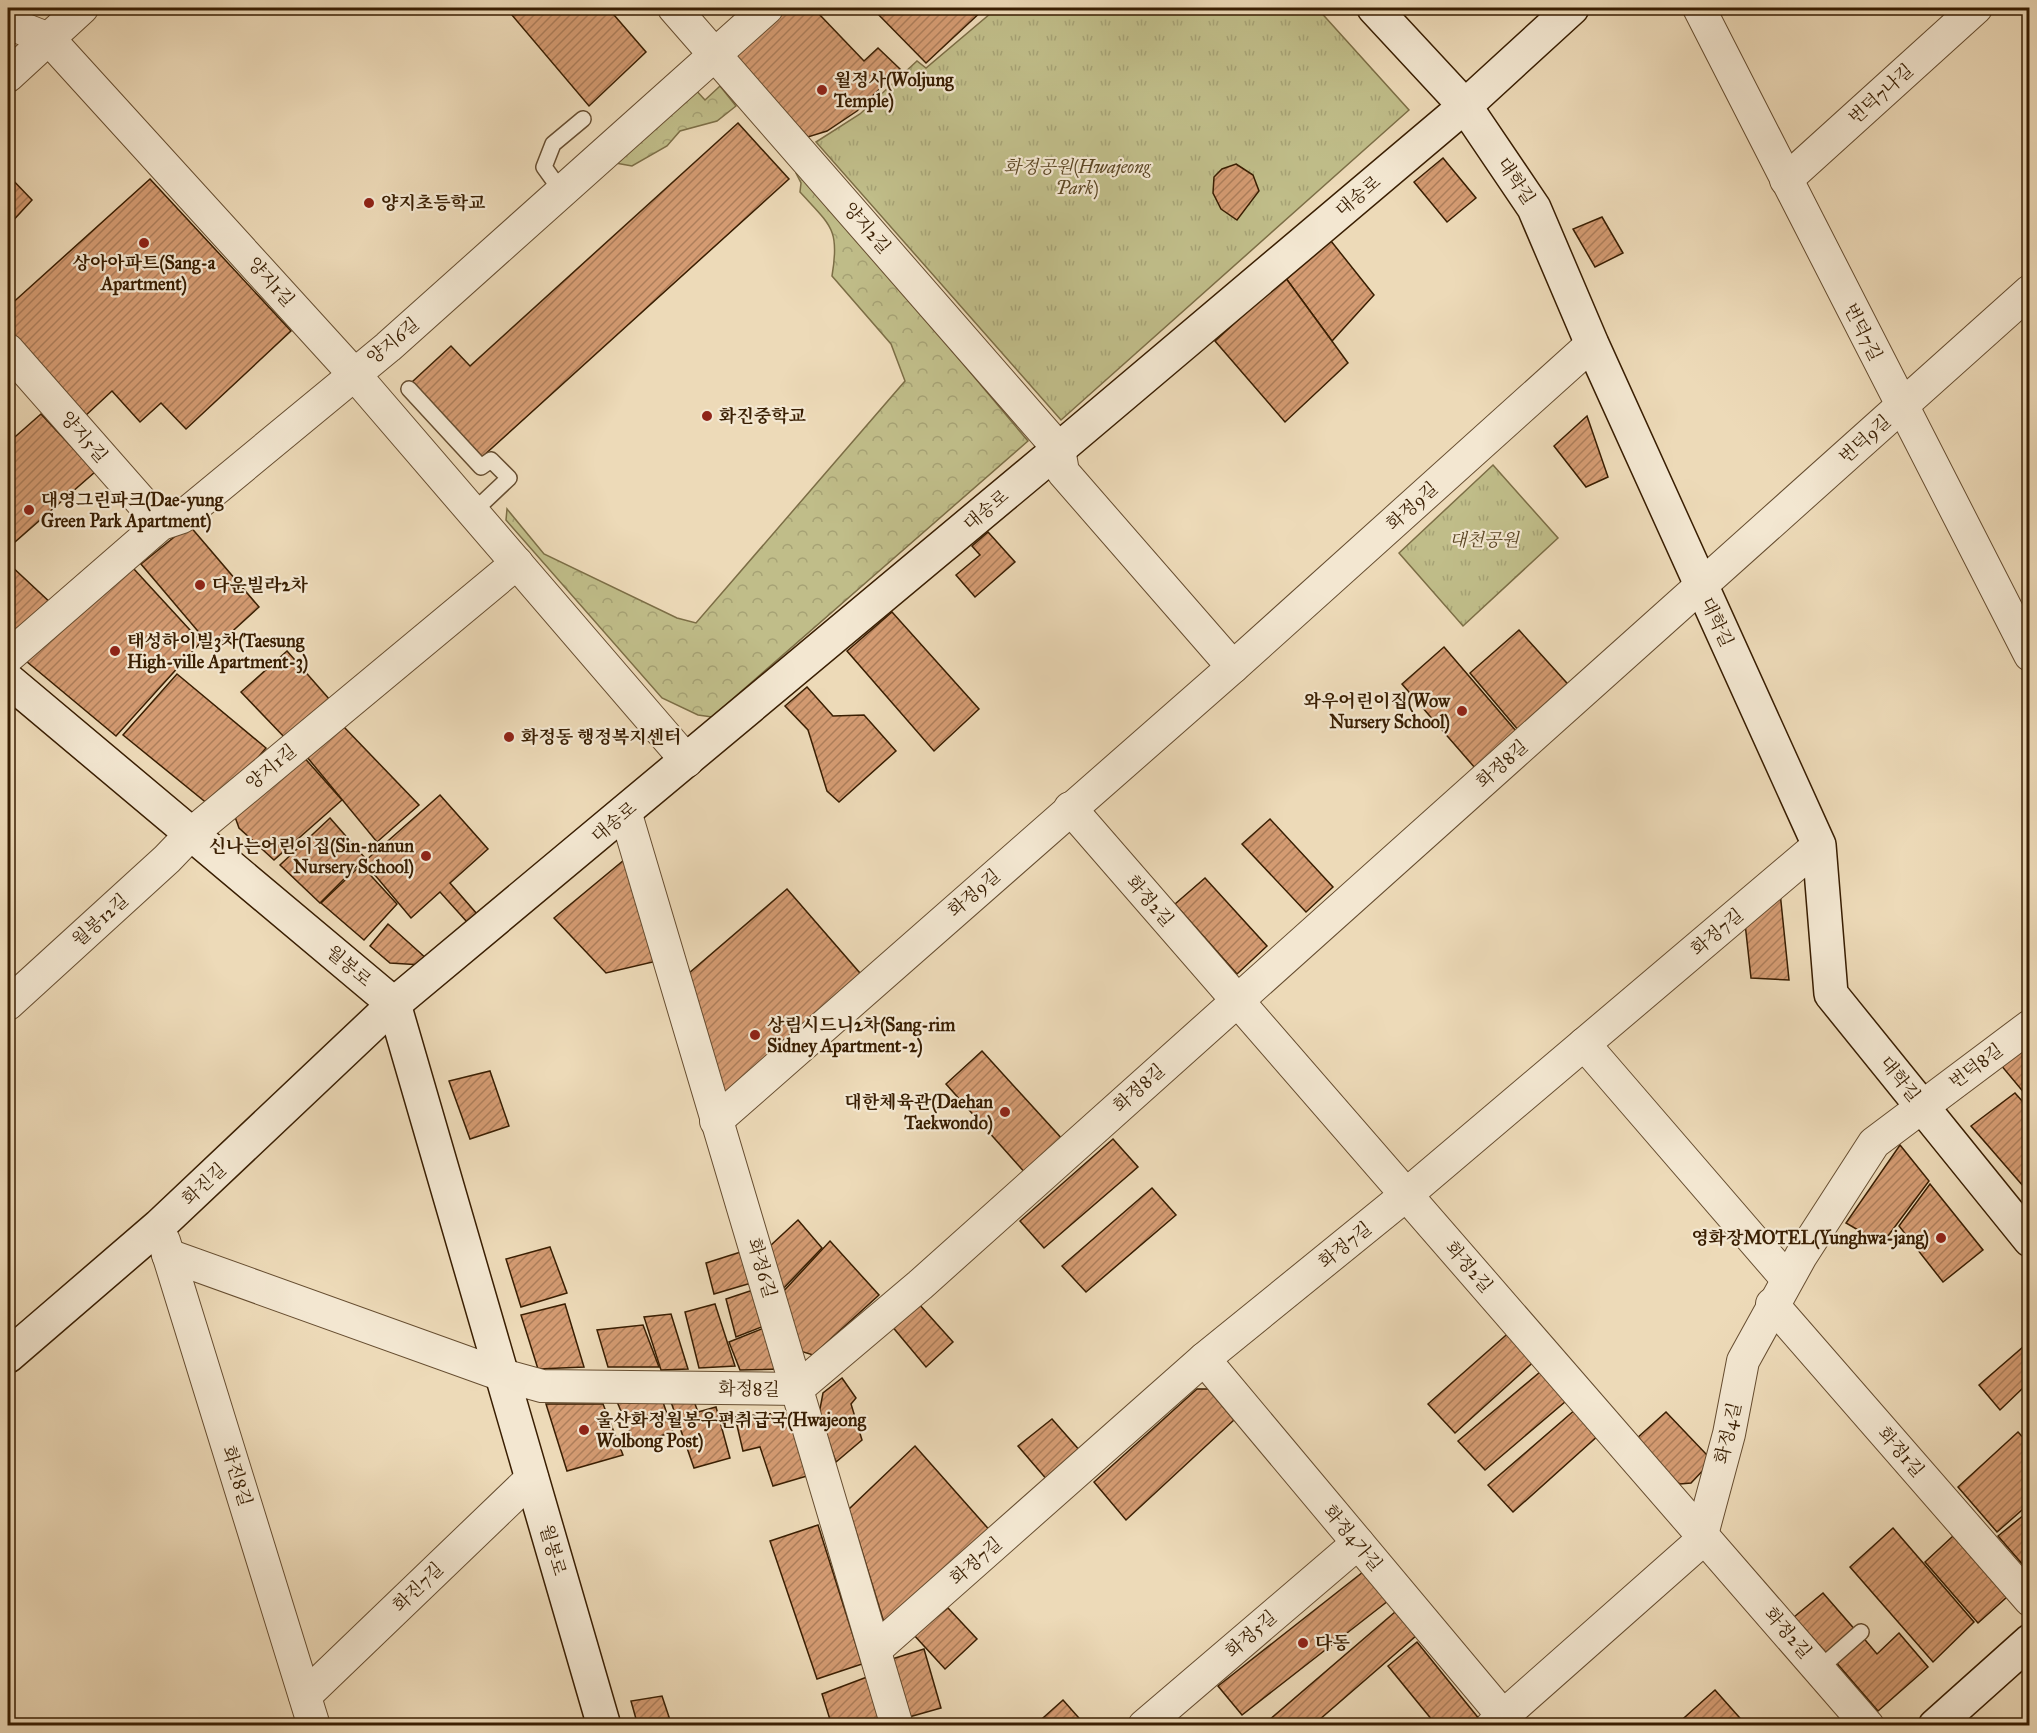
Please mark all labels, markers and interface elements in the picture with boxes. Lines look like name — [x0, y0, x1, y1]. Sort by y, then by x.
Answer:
street label: 번덕7나길 — [1844, 59, 1918, 129]
place label: 월정사(Woljung Temple) — [833, 69, 954, 113]
marker: 월정사(Woljung Temple) — [815, 83, 829, 97]
street label: 대학길 — [1492, 153, 1540, 209]
park label: 화정공원(Hwajeong Park) — [1004, 156, 1152, 200]
street label: 대송로 — [1331, 171, 1385, 221]
place label: 양지초등학교 — [381, 192, 486, 214]
marker: 양지초등학교 — [362, 196, 376, 210]
street label: 양지2길 — [839, 198, 895, 258]
marker: 상아아파트(Sang-a Apartment) — [137, 236, 151, 250]
place label: 상아아파트(Sang-a Apartment) — [73, 252, 216, 296]
street label: 양지1길 — [243, 253, 299, 311]
street label: 번덕7길 — [1839, 299, 1887, 365]
street label: 양지6길 — [362, 313, 424, 369]
place label: 화진중학교 — [719, 405, 807, 427]
street label: 양지5길 — [56, 407, 112, 467]
marker: 화진중학교 — [700, 409, 714, 423]
street label: 번덕9길 — [1835, 410, 1895, 468]
street label: 화정9길 — [1382, 477, 1442, 535]
street label: 대송로 — [959, 485, 1013, 535]
place label: 대영그린파크(Dae-yung Green Park Apartment) — [41, 489, 224, 533]
marker: 대영그린파크(Dae-yung Green Park Apartment) — [22, 503, 36, 517]
park label: 대천공원 — [1449, 529, 1520, 551]
place label: 다운빌라2차 — [212, 574, 308, 596]
marker: 다운빌라2차 — [193, 578, 207, 592]
street label: 대학길 — [1696, 594, 1738, 650]
place label: 태성하이빌3차(Taesung High-ville Apartment-3) — [127, 630, 308, 674]
marker: 태성하이빌3차(Taesung High-ville Apartment-3) — [108, 644, 122, 658]
place label: 와우어린이집(Wow Nursery School) — [1304, 690, 1451, 734]
marker: 와우어린이집(Wow Nursery School) — [1455, 704, 1469, 718]
place label: 화정동 행정복지센터 — [521, 726, 681, 748]
marker: 화정동 행정복지센터 — [502, 730, 516, 744]
street label: 화정8길 — [1472, 735, 1532, 793]
street label: 양지1길 — [241, 740, 301, 794]
street label: 대송로 — [587, 797, 641, 847]
place label: 신나는어린이집(Sin-nanun Nursery School) — [209, 835, 414, 879]
marker: 신나는어린이집(Sin-nanun Nursery School) — [419, 849, 433, 863]
street label: 화정9길 — [943, 864, 1005, 922]
street label: 화정2길 — [1122, 871, 1178, 931]
street label: 월봉12길 — [67, 889, 133, 951]
street label: 화정7길 — [1686, 904, 1748, 960]
street label: 월봉로 — [322, 941, 376, 991]
place label: 상림시드니2차(Sang-rim Sidney Apartment-2) — [767, 1014, 956, 1058]
marker: 상림시드니2차(Sang-rim Sidney Apartment-2) — [748, 1028, 762, 1042]
street label: 번덕8길 — [1945, 1039, 2007, 1093]
street label: 대학길 — [1875, 1052, 1925, 1106]
street label: 화정8길 — [1109, 1059, 1169, 1117]
place label: 대한체육관(Daehan Taekwondo) — [845, 1091, 993, 1135]
marker: 대한체육관(Daehan Taekwondo) — [998, 1105, 1012, 1119]
street label: 화진길 — [177, 1158, 231, 1210]
street label: 화정7길 — [1314, 1217, 1376, 1273]
place label: 영화장MOTEL(Yunghwa-jang) — [1691, 1227, 1929, 1250]
marker: 영화장MOTEL(Yunghwa-jang) — [1934, 1231, 1948, 1245]
street label: 화정6길 — [743, 1235, 781, 1301]
street label: 화정2길 — [1441, 1237, 1497, 1297]
street label: 화정8길 — [718, 1377, 780, 1401]
street label: 화정4길 — [1710, 1400, 1746, 1466]
place label: 울산화정월봉우편취급국(Hwajeong Wolbong Post) — [596, 1409, 867, 1453]
street label: 화정1길 — [1873, 1422, 1929, 1482]
marker: 울산화정월봉우편취급국(Hwajeong Wolbong Post) — [577, 1423, 591, 1437]
street label: 화진8길 — [217, 1443, 257, 1509]
street label: 화정4가길 — [1319, 1500, 1387, 1576]
street label: 월봉로 — [535, 1522, 571, 1578]
street label: 화정7길 — [945, 1532, 1007, 1590]
street label: 화진7길 — [388, 1558, 448, 1616]
street label: 화정2길 — [1760, 1603, 1816, 1663]
street label: 화정5길 — [1221, 1606, 1281, 1662]
place label: 다동 — [1315, 1632, 1350, 1654]
marker: 다동 — [1296, 1636, 1310, 1650]

